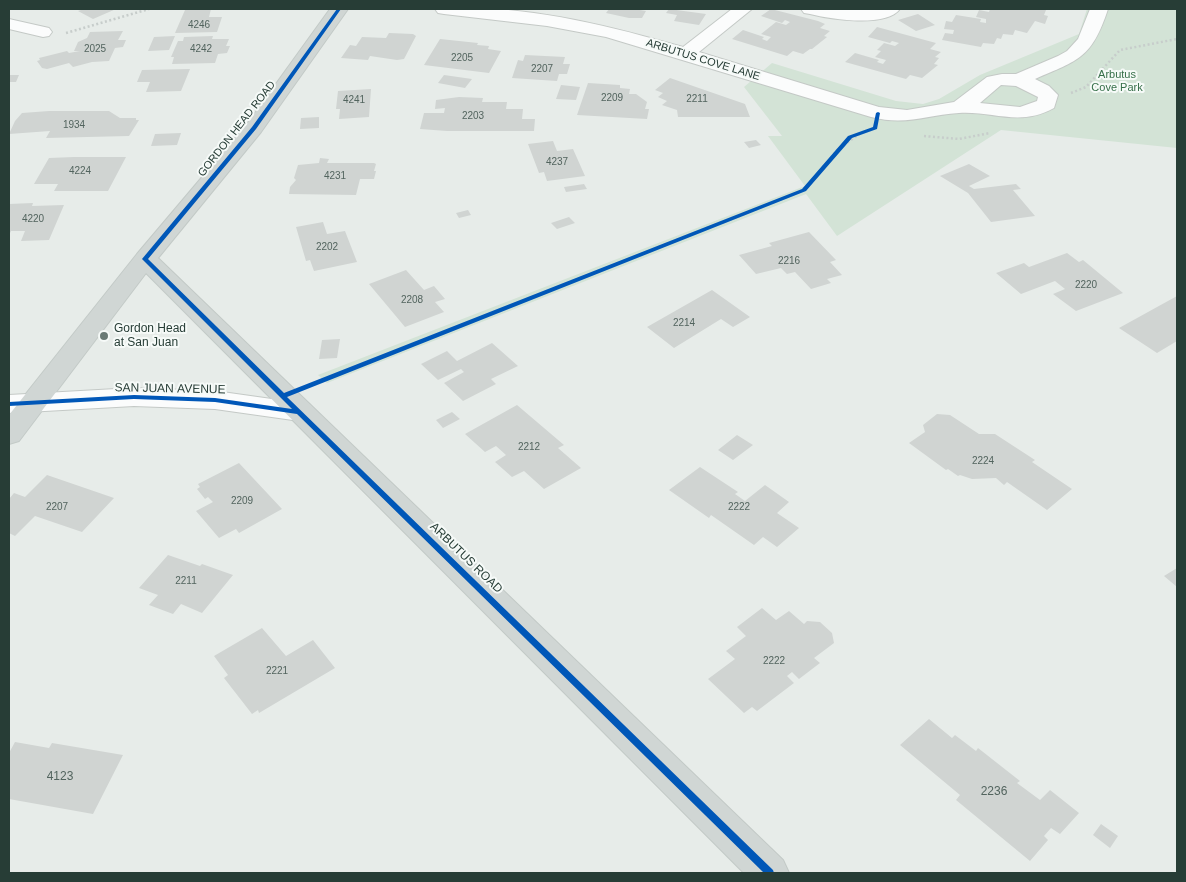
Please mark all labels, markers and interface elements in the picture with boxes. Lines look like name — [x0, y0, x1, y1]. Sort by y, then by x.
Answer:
house number: 4246 — [188, 19, 210, 31]
street label: ARBUTUS COVE LANE — [644, 36, 762, 84]
house number: 2025 — [84, 43, 106, 55]
house number: 4242 — [190, 43, 212, 55]
house number: 2205 — [451, 52, 473, 64]
house number: 2207 — [531, 63, 553, 75]
park label: Arbutus Cove Park — [1091, 68, 1143, 94]
street label: GORDON HEAD ROAD — [195, 78, 279, 180]
house number: 2209 — [601, 92, 623, 104]
house number: 2211 — [686, 93, 708, 105]
house number: 4241 — [343, 94, 365, 106]
house number: 2203 — [462, 110, 484, 122]
house number: 1934 — [63, 119, 85, 131]
house number: 4237 — [546, 156, 568, 168]
house number: 4224 — [69, 165, 91, 177]
house number: 4231 — [324, 170, 346, 182]
house number: 4220 — [22, 213, 44, 225]
house number: 2202 — [316, 241, 338, 253]
house number: 2216 — [778, 255, 800, 267]
house number: 2220 — [1075, 279, 1097, 291]
house number: 2208 — [401, 294, 423, 306]
house number: 2214 — [673, 317, 695, 329]
place label: Gordon Head at San Juan — [114, 322, 186, 350]
marker: Gordon Head at San Juan — [98, 330, 110, 342]
street label: SAN JUAN AVENUE — [114, 381, 226, 397]
house number: 2212 — [518, 441, 540, 453]
house number: 2224 — [972, 455, 994, 467]
house number: 2209 — [231, 495, 253, 507]
house number: 2207 — [46, 501, 68, 513]
house number: 2222 — [728, 501, 750, 513]
street label: ARBUTUS ROAD — [427, 520, 505, 596]
house number: 2211 — [175, 575, 197, 587]
house number: 2222 — [763, 655, 785, 667]
house number: 2221 — [266, 665, 288, 677]
house number: 4123 — [47, 770, 73, 784]
house number: 2236 — [981, 785, 1007, 799]

